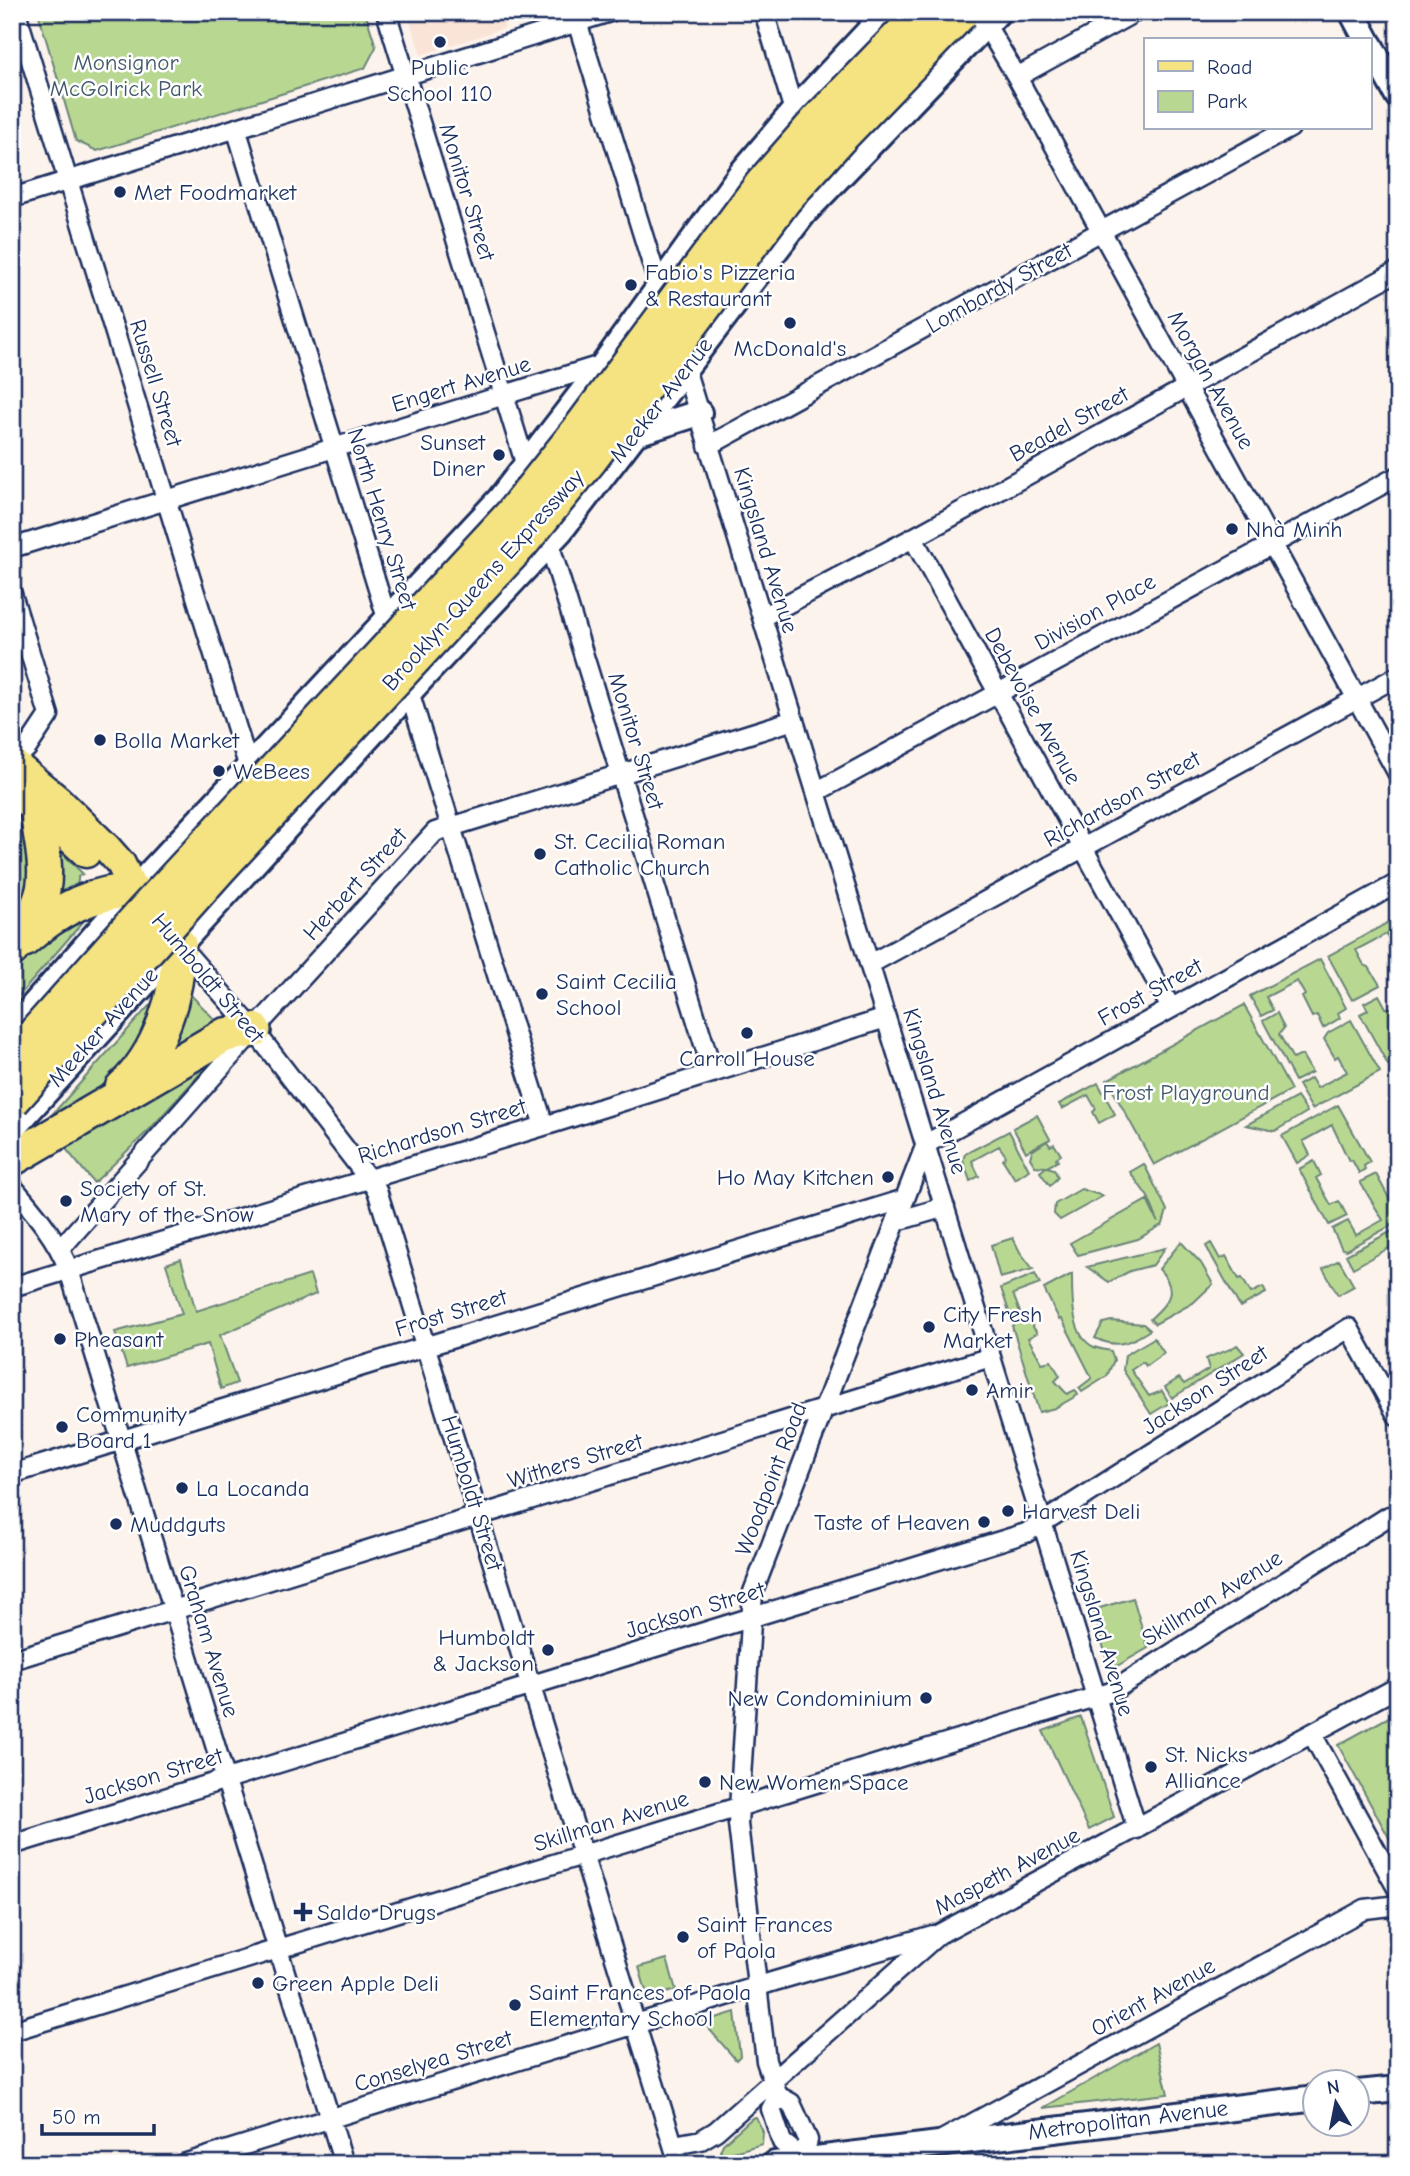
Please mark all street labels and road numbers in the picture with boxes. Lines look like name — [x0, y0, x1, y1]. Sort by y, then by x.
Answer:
street label: Monitor Street — [433, 120, 501, 265]
street label: Lombardy Street — [921, 236, 1078, 339]
street label: Morgan Avenue — [1162, 306, 1260, 454]
street label: Russell Street — [124, 316, 189, 451]
street label: Meeker Avenue — [604, 332, 718, 468]
street label: Engert Avenue — [388, 350, 534, 418]
street label: Beadel Street — [1005, 380, 1134, 468]
street label: North Henry Street — [342, 425, 423, 614]
street label: Brooklyn-Queens Expressway — [376, 463, 590, 696]
street label: Kingsland Avenue — [728, 464, 804, 636]
street label: Division Place — [1030, 568, 1160, 656]
street label: Debevoise Avenue — [979, 623, 1087, 789]
street label: Monitor Street — [602, 669, 670, 814]
street label: Richardson Street — [1039, 744, 1206, 853]
street label: Herbert Street — [297, 821, 414, 946]
street label: Humboldt Street — [146, 908, 271, 1049]
street label: Frost Street — [1093, 952, 1208, 1032]
street label: Meeker Avenue — [42, 962, 164, 1092]
street label: Kingsland Avenue — [897, 1005, 973, 1177]
street label: Richardson Street — [355, 1092, 531, 1169]
street label: Frost Street — [392, 1283, 512, 1343]
street label: Jackson Street — [1137, 1339, 1274, 1441]
street label: Woodpoint Road — [729, 1399, 813, 1559]
street label: Humboldt Street — [436, 1412, 509, 1575]
street label: Withers Street — [504, 1427, 647, 1494]
street label: Skillman Avenue — [1137, 1544, 1287, 1652]
street label: Kingsland Avenue — [1064, 1547, 1140, 1719]
street label: Graham Avenue — [173, 1562, 245, 1720]
street label: Jackson Street — [622, 1576, 769, 1644]
street label: Jackson Street — [80, 1742, 227, 1810]
street label: Skillman Avenue — [530, 1785, 692, 1857]
street label: Maspeth Avenue — [930, 1821, 1084, 1921]
street label: Orient Avenue — [1086, 1952, 1220, 2042]
street label: Conselyea Street — [351, 2024, 517, 2098]
street label: Metropolitan Avenue — [1027, 2094, 1229, 2146]

